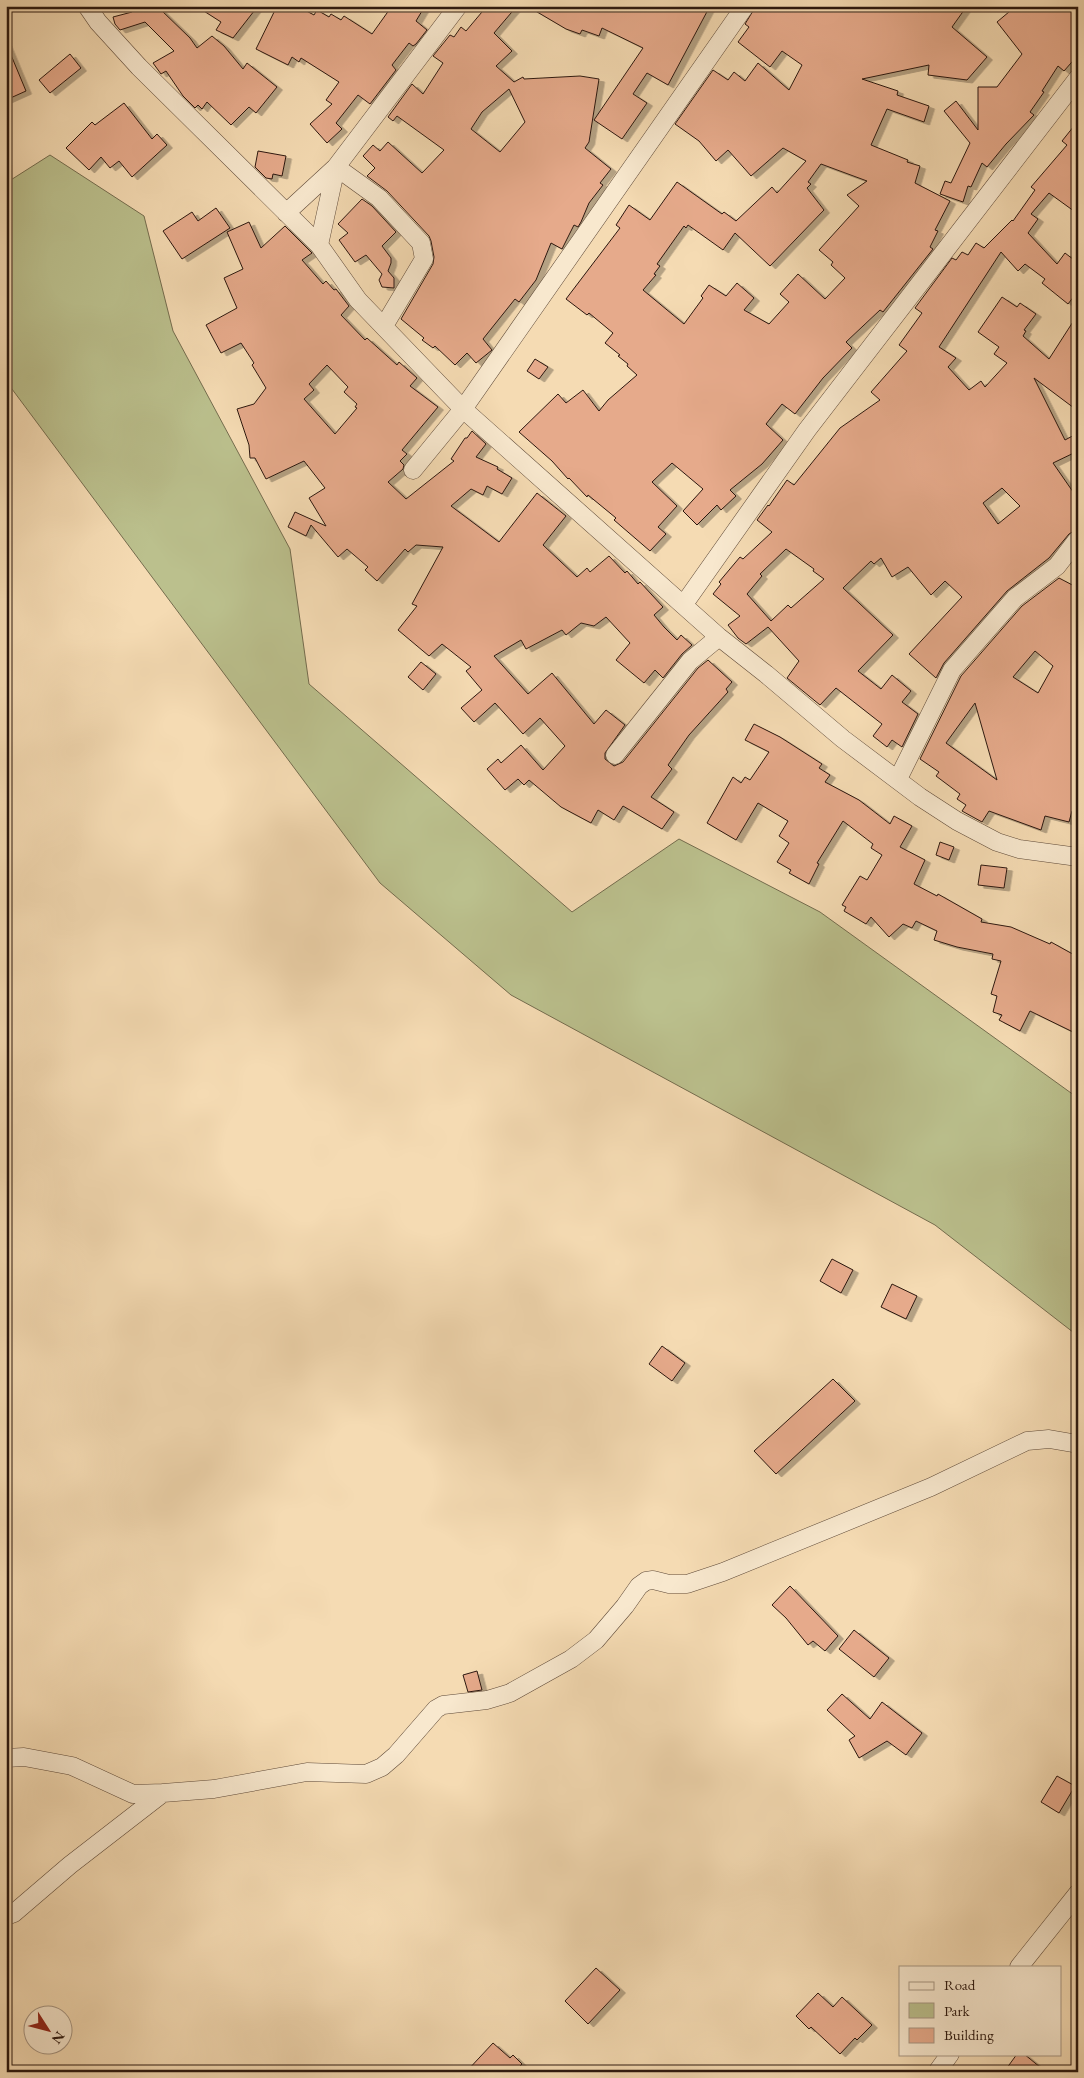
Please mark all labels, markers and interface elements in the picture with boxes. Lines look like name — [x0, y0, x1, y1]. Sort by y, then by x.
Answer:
legend — [899, 1966, 1062, 2056]
text: Road — [944, 1975, 976, 1994]
text: Park — [944, 2001, 971, 2020]
north arrow — [22, 2006, 72, 2056]
text: Building — [944, 2025, 994, 2044]
text: N — [48, 2028, 69, 2048]

